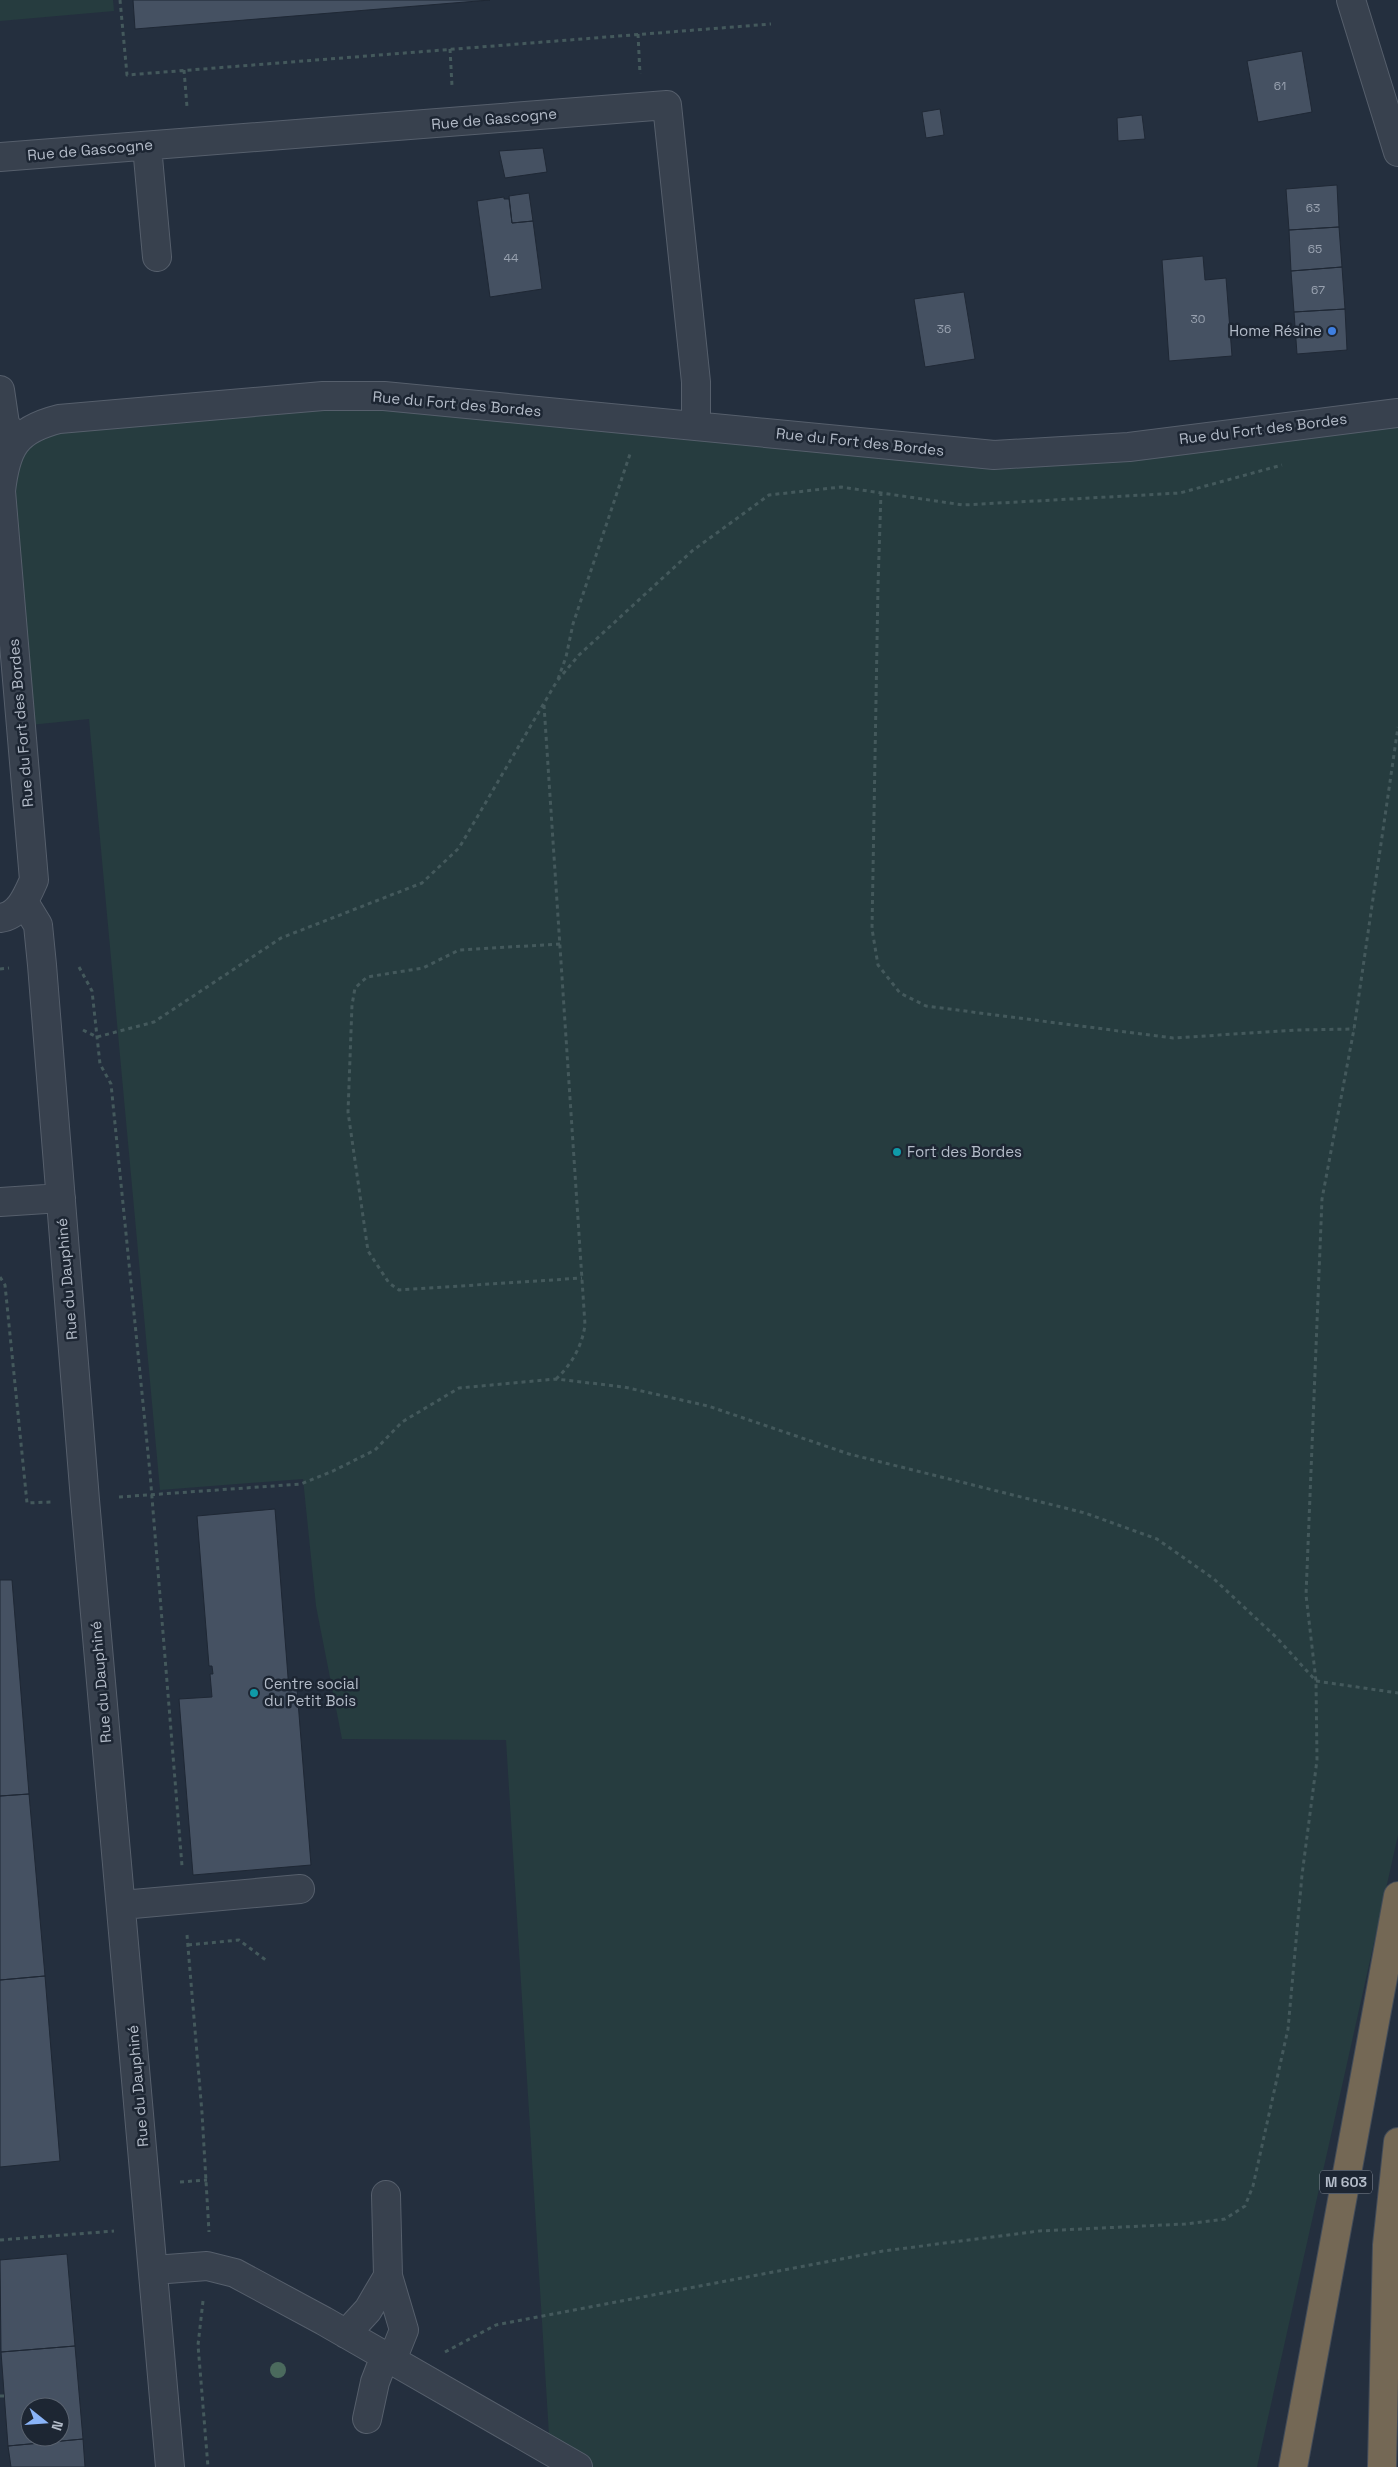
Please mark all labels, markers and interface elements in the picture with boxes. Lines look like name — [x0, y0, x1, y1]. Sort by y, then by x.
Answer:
house number: 61 — [1274, 78, 1286, 94]
street label: Rue de Gascogne — [430, 104, 558, 133]
street label: Rue de Gascogne — [26, 135, 154, 164]
house number: 63 — [1306, 200, 1320, 216]
house number: 65 — [1308, 241, 1322, 257]
house number: 44 — [503, 250, 519, 266]
house number: 67 — [1311, 282, 1325, 298]
house number: 30 — [1191, 311, 1205, 327]
house number: 36 — [937, 321, 951, 337]
place label: Home Résine — [1229, 321, 1322, 340]
marker: Home Résine — [1326, 325, 1338, 337]
street label: Rue du Fort des Bordes — [372, 387, 542, 420]
street label: Rue du Fort des Bordes — [1178, 409, 1348, 448]
street label: Rue du Fort des Bordes — [775, 423, 945, 460]
street label: Rue du Fort des Bordes — [4, 638, 37, 808]
place label: Fort des Bordes — [907, 1142, 1022, 1161]
marker: Fort des Bordes — [891, 1146, 903, 1158]
street label: Rue du Dauphiné — [52, 1217, 81, 1341]
street label: Rue du Dauphiné — [86, 1620, 115, 1744]
place label: Centre social du Petit Bois — [264, 1674, 359, 1710]
marker: Centre social du Petit Bois — [248, 1687, 260, 1699]
street label: Rue du Dauphiné — [123, 2024, 152, 2148]
road number: M 603 — [1320, 2170, 1372, 2194]
north arrow — [20, 2397, 70, 2447]
text: N — [47, 2419, 67, 2433]

